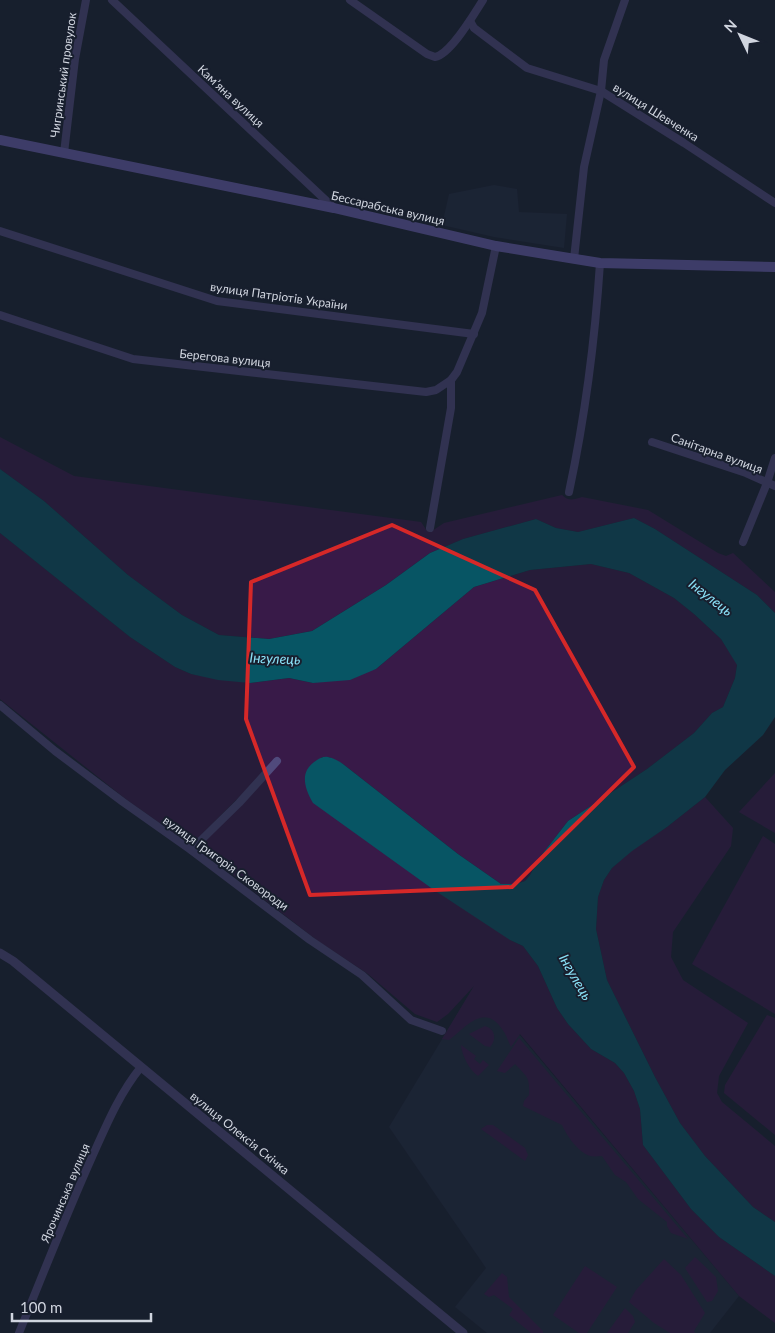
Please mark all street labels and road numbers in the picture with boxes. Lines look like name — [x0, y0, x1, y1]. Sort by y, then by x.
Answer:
street label: Чигринський провулок — [47, 11, 79, 139]
street label: Камʼяна вулиця — [195, 61, 267, 131]
street label: вулиця Шевченка — [610, 80, 702, 144]
street label: Бессарабська вулиця — [330, 188, 446, 228]
street label: вулиця Патріотів України — [209, 279, 349, 313]
street label: Берегова вулиця — [179, 346, 272, 370]
street label: Санітарна вулиця — [669, 429, 765, 477]
street label: вулиця Григорія Сковороди — [160, 812, 292, 914]
street label: вулиця Олексія Скічка — [187, 1088, 293, 1178]
street label: Ярочинська вулиця — [37, 1141, 93, 1246]

